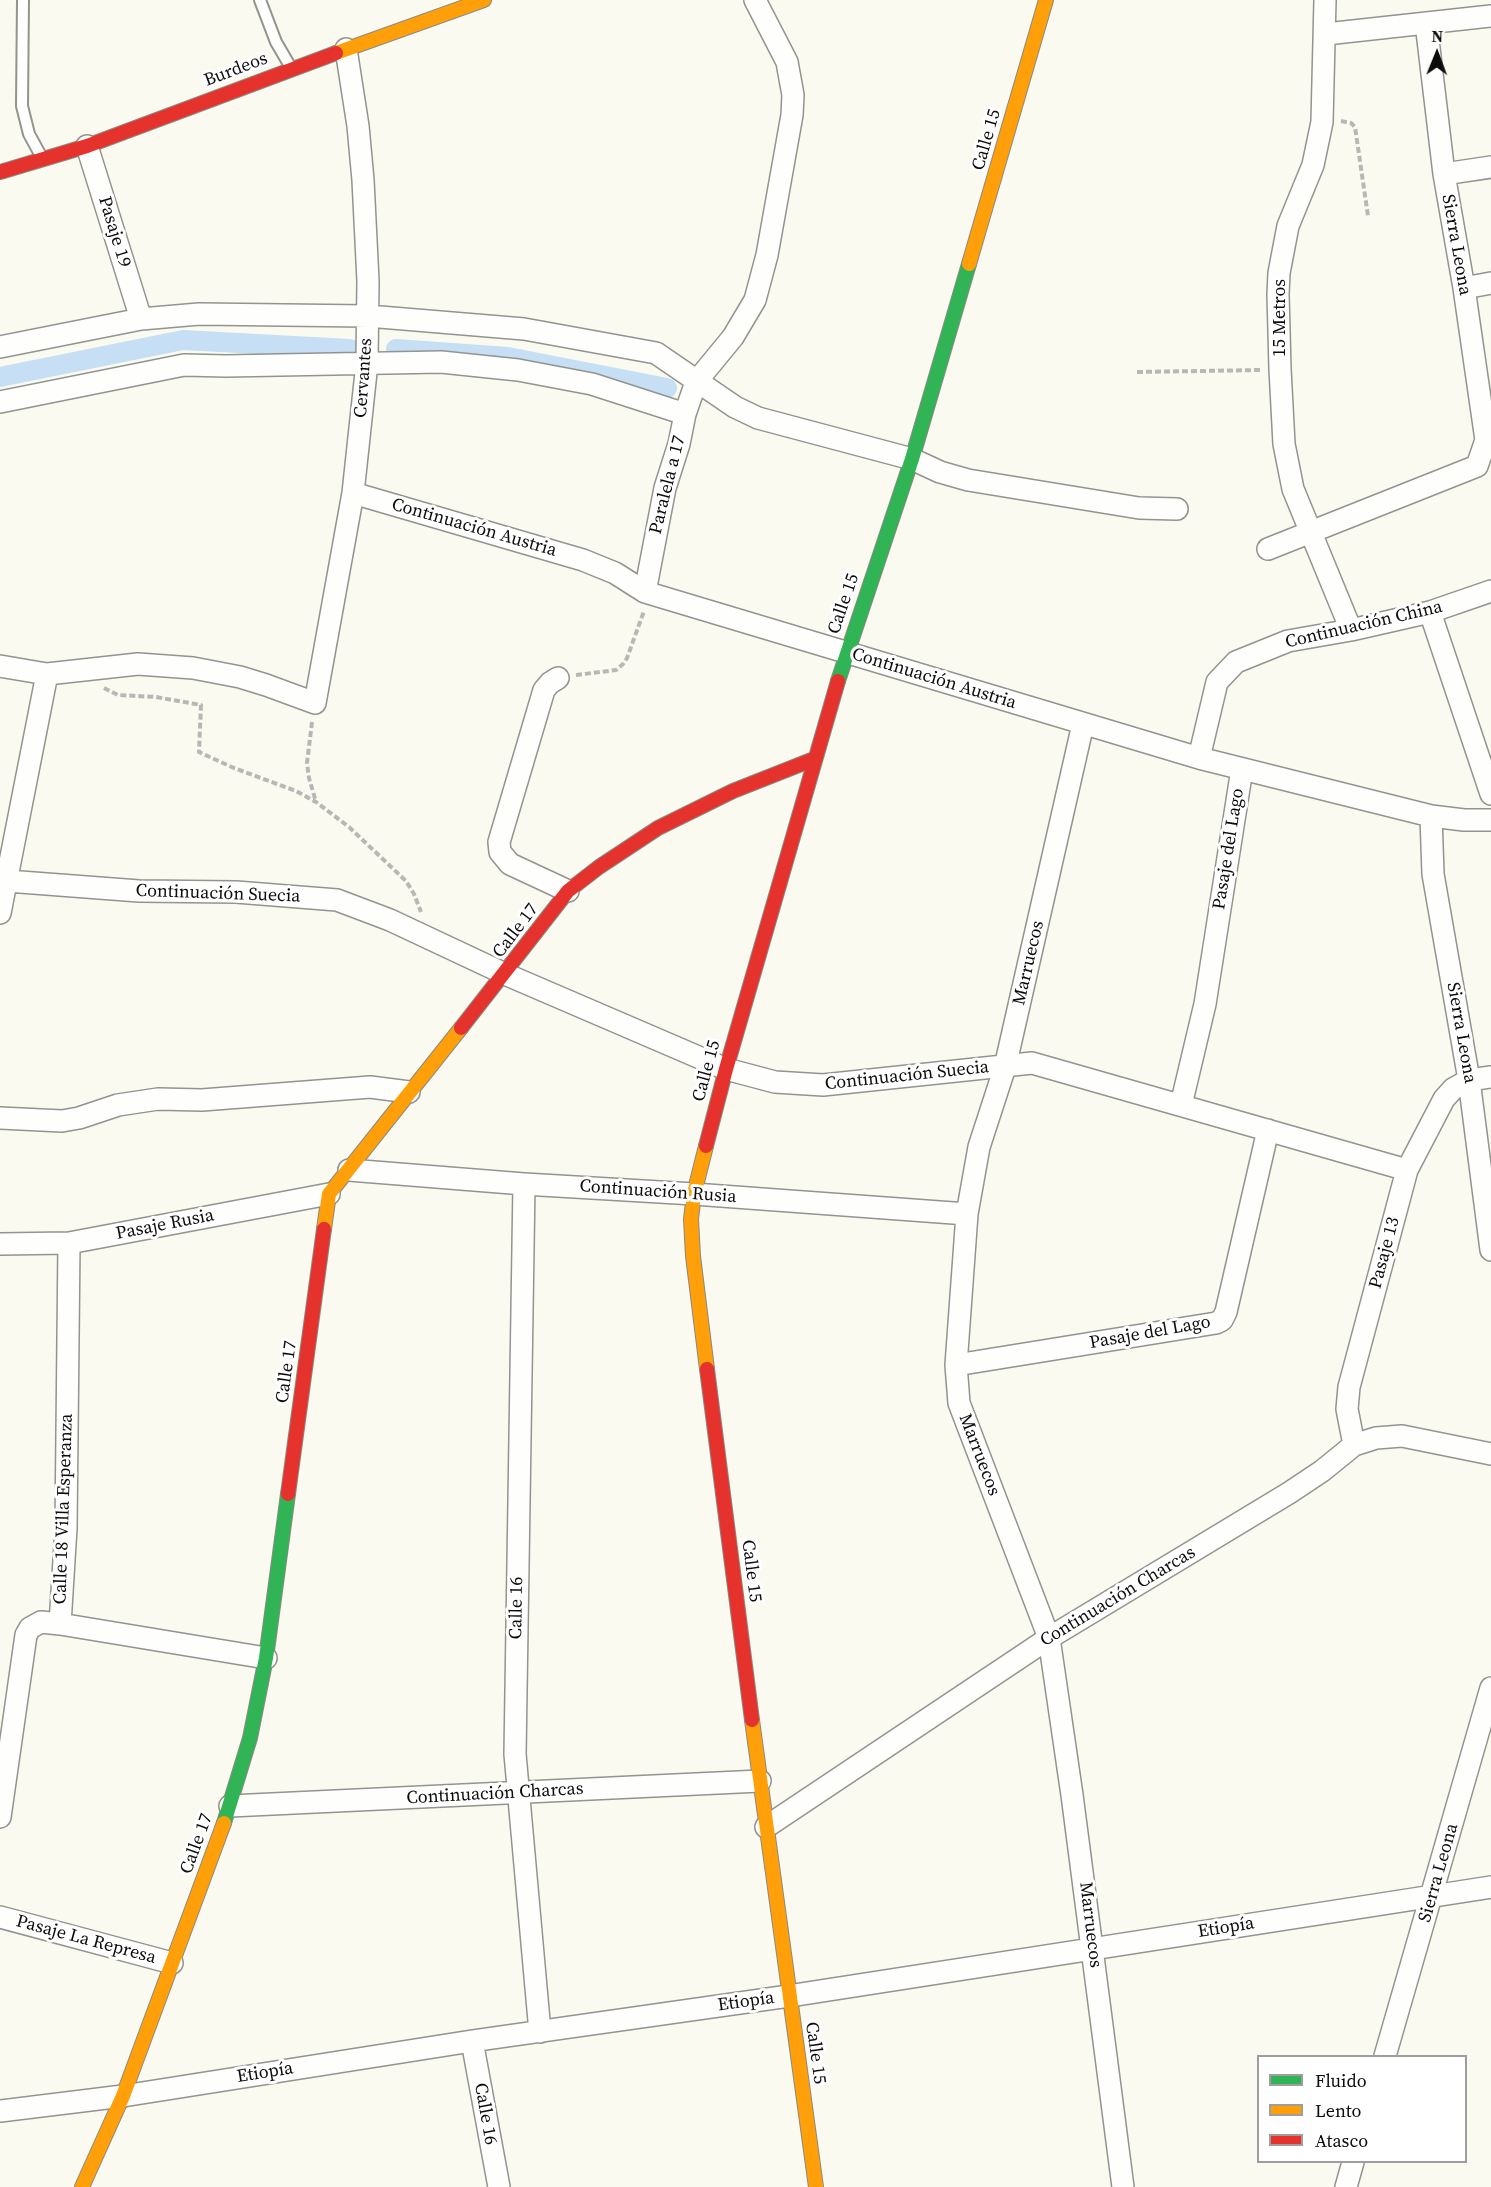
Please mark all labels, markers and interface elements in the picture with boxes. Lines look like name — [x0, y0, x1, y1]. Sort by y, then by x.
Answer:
north arrow — [1407, 24, 1467, 84]
text: N — [1431, 25, 1443, 47]
street label: Burdeos — [201, 48, 271, 92]
street label: Calle 15 — [968, 107, 1006, 173]
street label: Sierra Leona — [1437, 193, 1475, 297]
street label: Pasaje 19 — [93, 194, 135, 270]
street label: 15 Metros — [1269, 279, 1291, 357]
street label: Cervantes — [350, 337, 378, 419]
street label: Paralela a 17 — [645, 434, 691, 536]
street label: Continuación Austria — [389, 494, 559, 562]
street label: Calle 15 — [824, 571, 864, 637]
street label: Continuación China — [1283, 596, 1445, 654]
street label: Continuación Austria — [849, 644, 1019, 714]
street label: Pasaje del Lago — [1209, 787, 1249, 911]
street label: Continuación Suecia — [135, 880, 301, 908]
street label: Calle 17 — [489, 899, 543, 963]
street label: Marruecos — [1009, 919, 1049, 1007]
street label: Sierra Leona — [1442, 981, 1480, 1085]
street label: Calle 15 — [688, 1038, 726, 1104]
street label: Continuación Suecia — [824, 1057, 990, 1095]
street label: Continuación Rusia — [579, 1176, 737, 1208]
street label: Pasaje Rusia — [114, 1205, 216, 1245]
street label: Pasaje 13 — [1365, 1215, 1405, 1291]
street label: Pasaje del Lago — [1088, 1312, 1212, 1354]
street label: Calle 17 — [272, 1339, 302, 1405]
street label: Marruecos — [953, 1411, 1005, 1499]
street label: Calle 18 Villa Esperanza — [50, 1413, 78, 1605]
street label: Calle 15 — [736, 1539, 766, 1603]
street label: Continuación Charcas — [1036, 1542, 1200, 1652]
street label: Calle 16 — [506, 1577, 528, 1639]
street label: Continuación Charcas — [406, 1779, 584, 1809]
street label: Calle 17 — [176, 1811, 218, 1877]
street label: Sierra Leona — [1415, 1821, 1463, 1925]
street label: Marruecos — [1074, 1881, 1106, 1969]
street label: Pasaje La Represa — [14, 1911, 158, 1969]
street label: Etiopía — [1196, 1913, 1256, 1943]
street label: Etiopía — [716, 1987, 776, 2017]
street label: Calle 15 — [800, 2020, 830, 2086]
legend — [1257, 2055, 1467, 2163]
street label: Etiopía — [235, 2058, 295, 2088]
text: Fluido — [1315, 2068, 1367, 2093]
street label: Calle 16 — [469, 2081, 501, 2147]
text: Lento — [1315, 2098, 1361, 2123]
text: Atasco — [1315, 2128, 1368, 2153]

